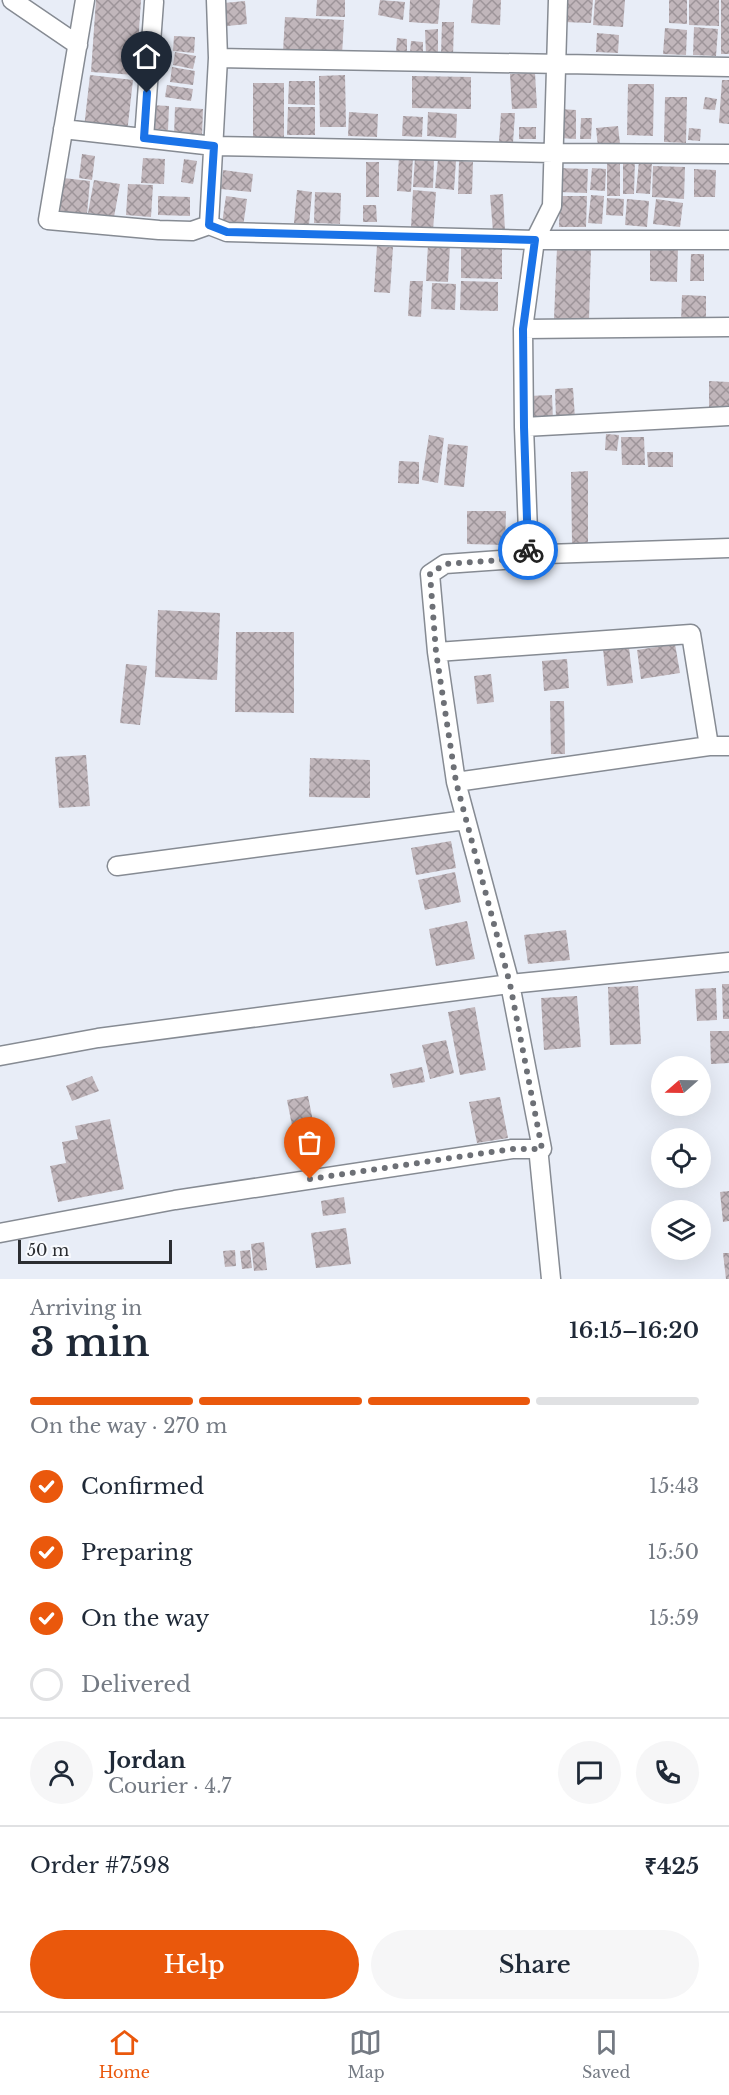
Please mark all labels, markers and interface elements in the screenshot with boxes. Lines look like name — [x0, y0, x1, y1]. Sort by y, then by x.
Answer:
pin — [121, 31, 172, 93]
icon: home — [130, 40, 163, 73]
courier — [498, 520, 558, 580]
icon: bike — [512, 534, 545, 567]
north arrow — [651, 1056, 711, 1116]
map controls — [651, 1056, 711, 1260]
pin — [284, 1117, 335, 1179]
icon: bag — [293, 1126, 326, 1159]
button: locate — [651, 1128, 711, 1188]
button: layers — [651, 1200, 711, 1260]
scale bar — [18, 1237, 172, 1264]
text: 50 m — [27, 1240, 69, 1260]
text: Arriving in — [30, 1296, 142, 1320]
text: 16:15–16:20 — [569, 1317, 699, 1344]
text: 3 min — [30, 1318, 150, 1367]
text: On the way · 270 m — [30, 1414, 227, 1438]
icon: check — [30, 1470, 63, 1503]
text: Confirmed — [81, 1473, 204, 1500]
text: 15:43 — [649, 1474, 699, 1498]
icon: check — [30, 1536, 63, 1569]
text: Preparing — [81, 1539, 192, 1566]
text: 15:50 — [647, 1540, 699, 1564]
icon: check — [30, 1602, 63, 1635]
text: On the way — [81, 1605, 209, 1632]
text: 15:59 — [649, 1606, 699, 1630]
text: Delivered — [81, 1671, 191, 1698]
button: person — [30, 1741, 93, 1804]
button: chat — [558, 1741, 621, 1804]
button: phone — [636, 1741, 699, 1804]
text: Jordan — [108, 1747, 186, 1774]
text: Courier · 4.7 — [108, 1774, 231, 1798]
text: Order #7598 — [30, 1852, 170, 1879]
text: ₹425 — [644, 1853, 699, 1880]
button: Help — [30, 1930, 359, 1999]
button: Share — [371, 1930, 699, 1999]
tab: Home — [99, 2026, 150, 2082]
tab: Map — [347, 2026, 385, 2082]
tab: Saved — [582, 2026, 630, 2082]

